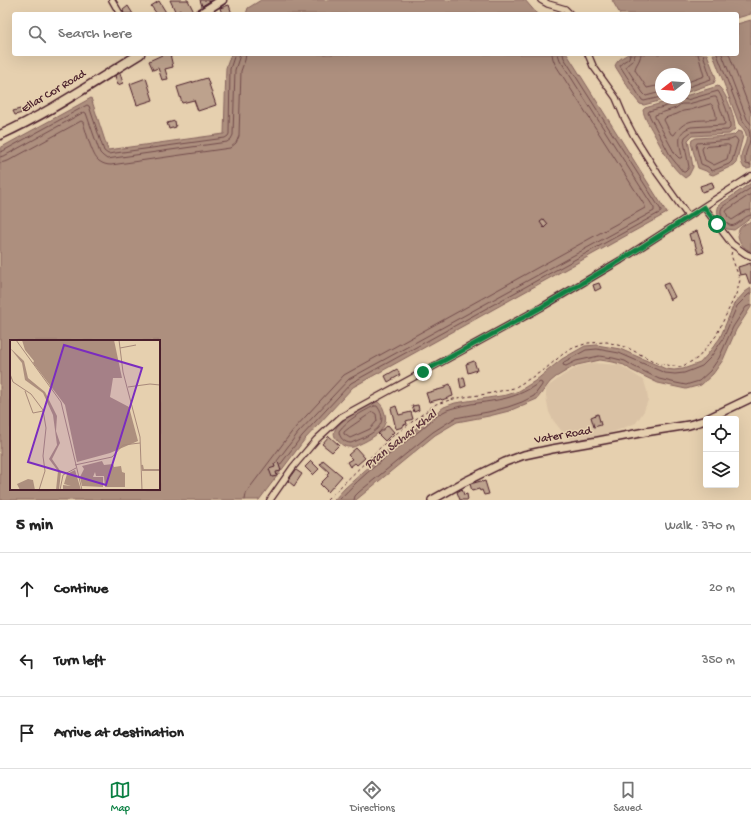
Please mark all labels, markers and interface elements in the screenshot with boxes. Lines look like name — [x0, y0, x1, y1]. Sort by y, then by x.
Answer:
search box — [12, 12, 739, 56]
icon: search — [26, 23, 48, 45]
text: Search here — [58, 25, 132, 43]
street label: Ellar Cor Road — [19, 67, 90, 117]
north arrow — [655, 68, 691, 104]
route start — [708, 215, 726, 233]
inset map — [10, 340, 160, 490]
route end — [414, 363, 432, 381]
water label: Pran Sahar Khal — [362, 406, 441, 473]
map controls — [703, 416, 739, 488]
button: locate — [703, 416, 739, 452]
street label: Vater Road — [532, 424, 594, 448]
button: layers — [703, 452, 739, 488]
text: 5 min — [16, 516, 53, 536]
text: Walk · 370 m — [665, 519, 735, 534]
icon: ahead — [16, 578, 38, 600]
text: Continue — [54, 580, 108, 598]
text: 20 m — [709, 581, 735, 596]
icon: left — [16, 650, 38, 672]
text: Turn left — [54, 652, 105, 670]
text: 350 m — [702, 653, 735, 668]
icon: arrive — [16, 722, 38, 744]
text: Arrive at destination — [54, 724, 184, 742]
tab: Map — [109, 779, 131, 815]
tab: Directions — [350, 779, 395, 815]
tab: Saved — [613, 779, 642, 815]

